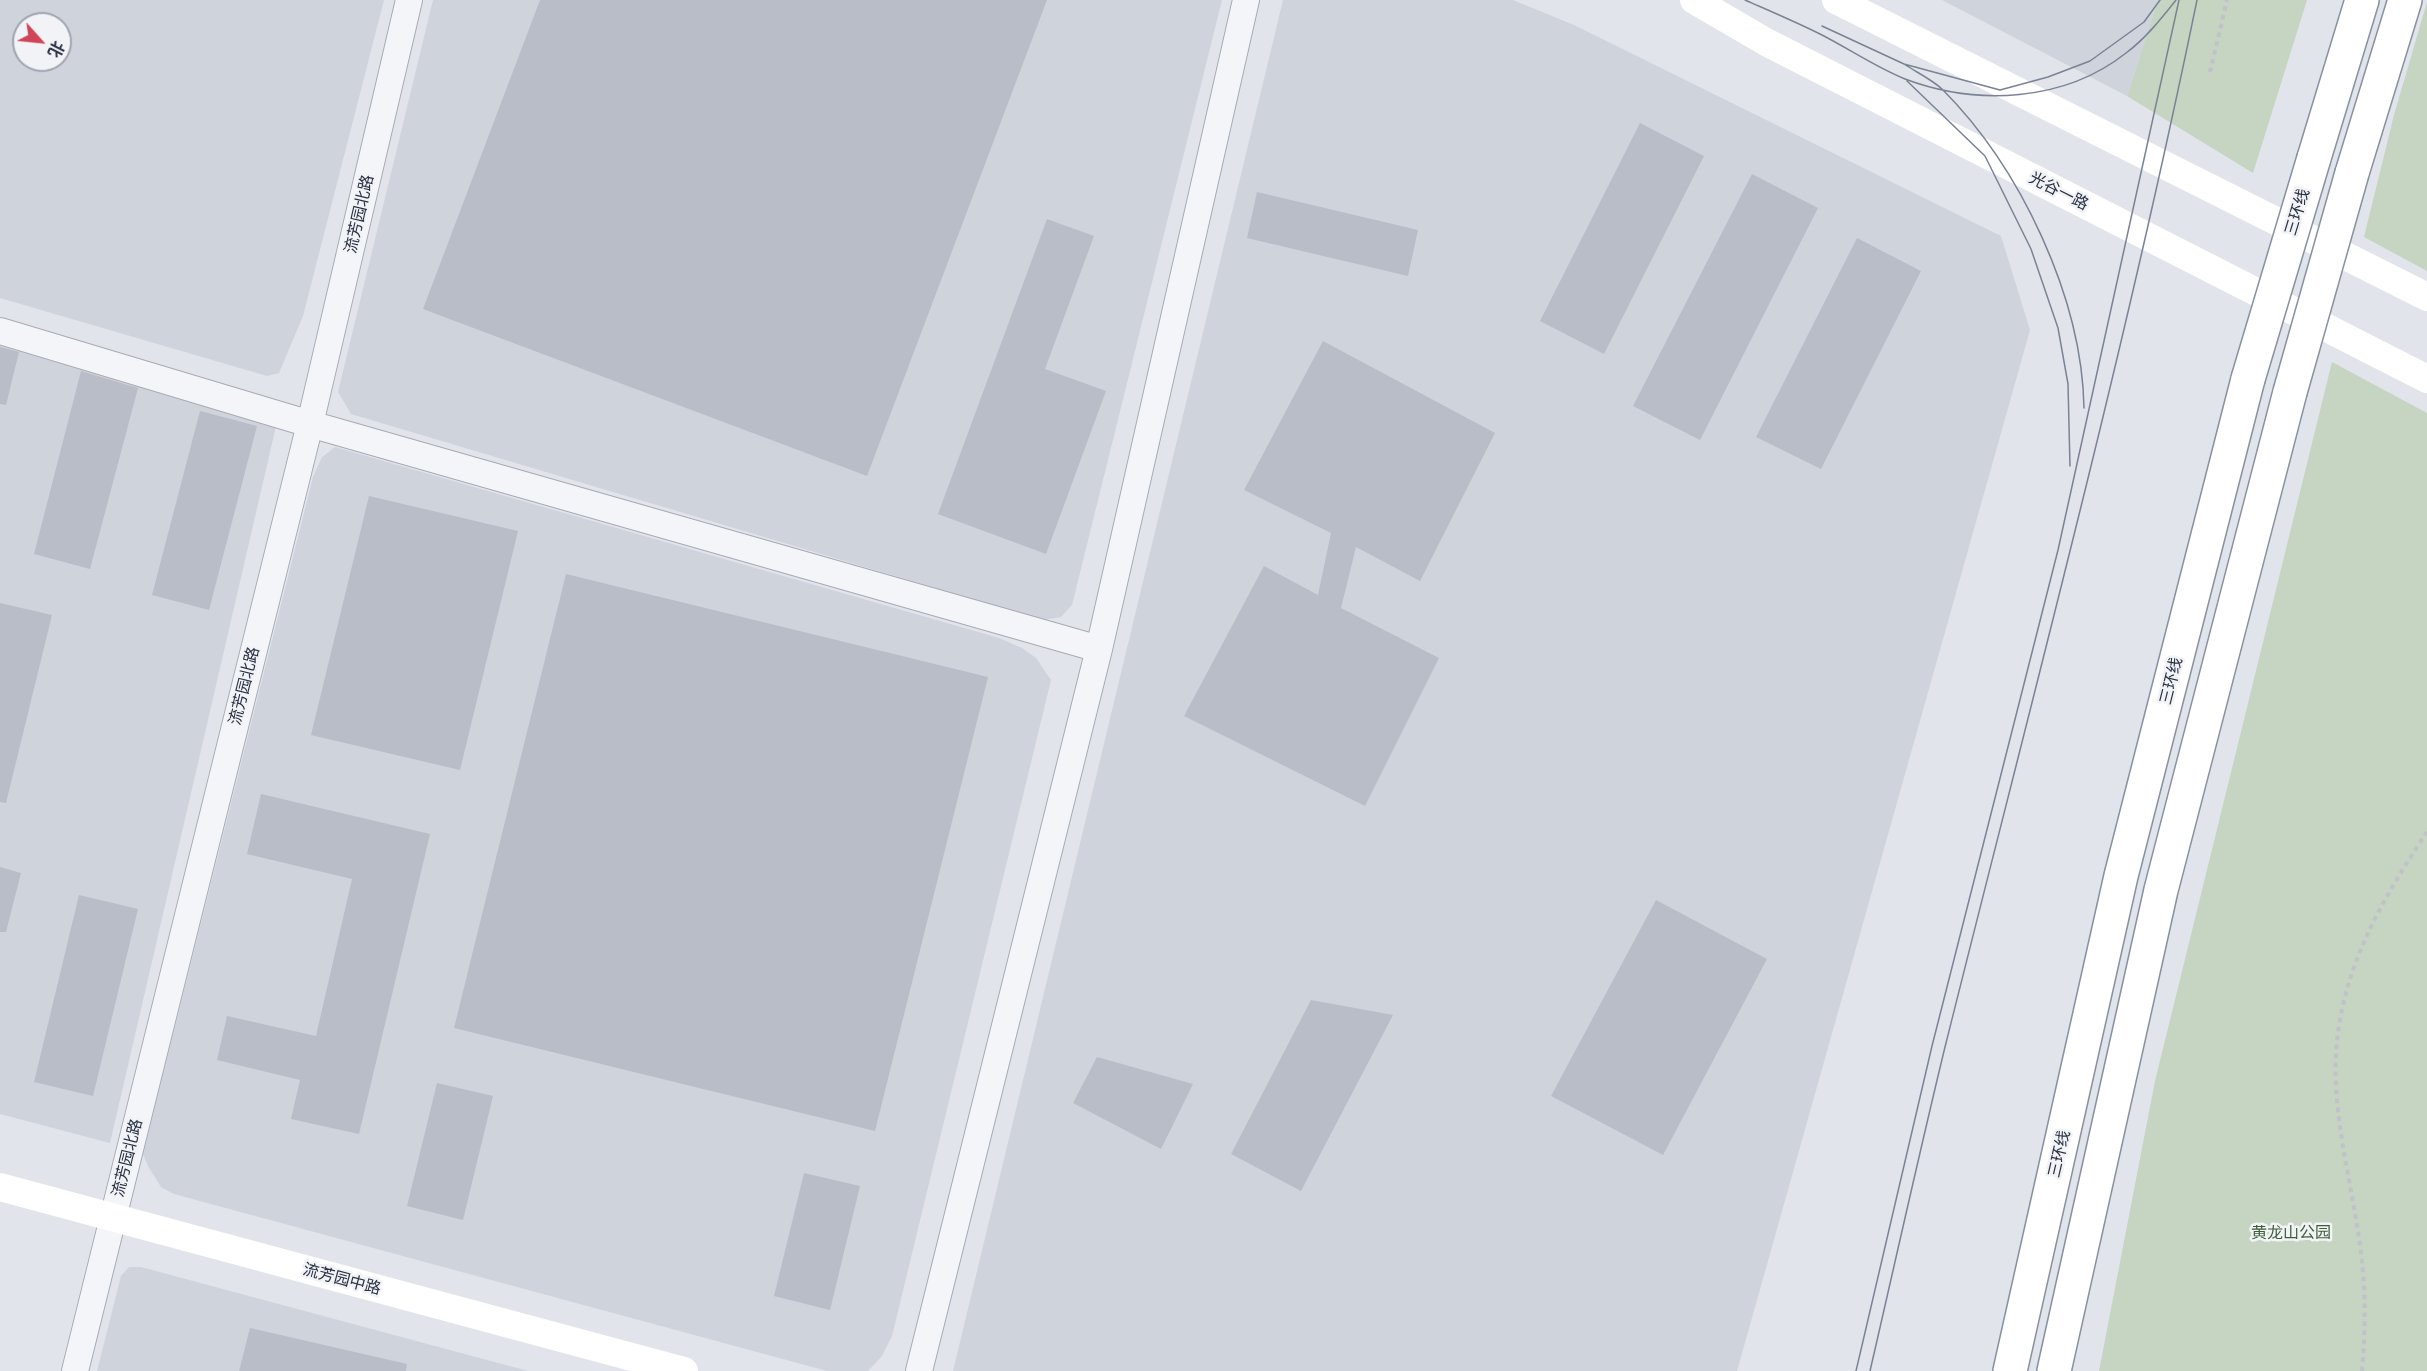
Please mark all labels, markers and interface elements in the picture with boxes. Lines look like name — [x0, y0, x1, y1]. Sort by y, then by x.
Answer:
north arrow — [12, 12, 72, 72]
text: 北 — [45, 38, 69, 61]
street label: 光谷一路 — [2026, 168, 2092, 214]
street label: 流芳园北路 — [341, 173, 377, 255]
street label: 三环线 — [2281, 186, 2313, 238]
street label: 流芳园北路 — [225, 645, 263, 727]
street label: 三环线 — [2156, 655, 2186, 707]
street label: 流芳园北路 — [108, 1117, 146, 1199]
street label: 三环线 — [2044, 1128, 2074, 1180]
park label: 黄龙山公园 — [2251, 1223, 2331, 1243]
street label: 流芳园中路 — [301, 1259, 383, 1299]

